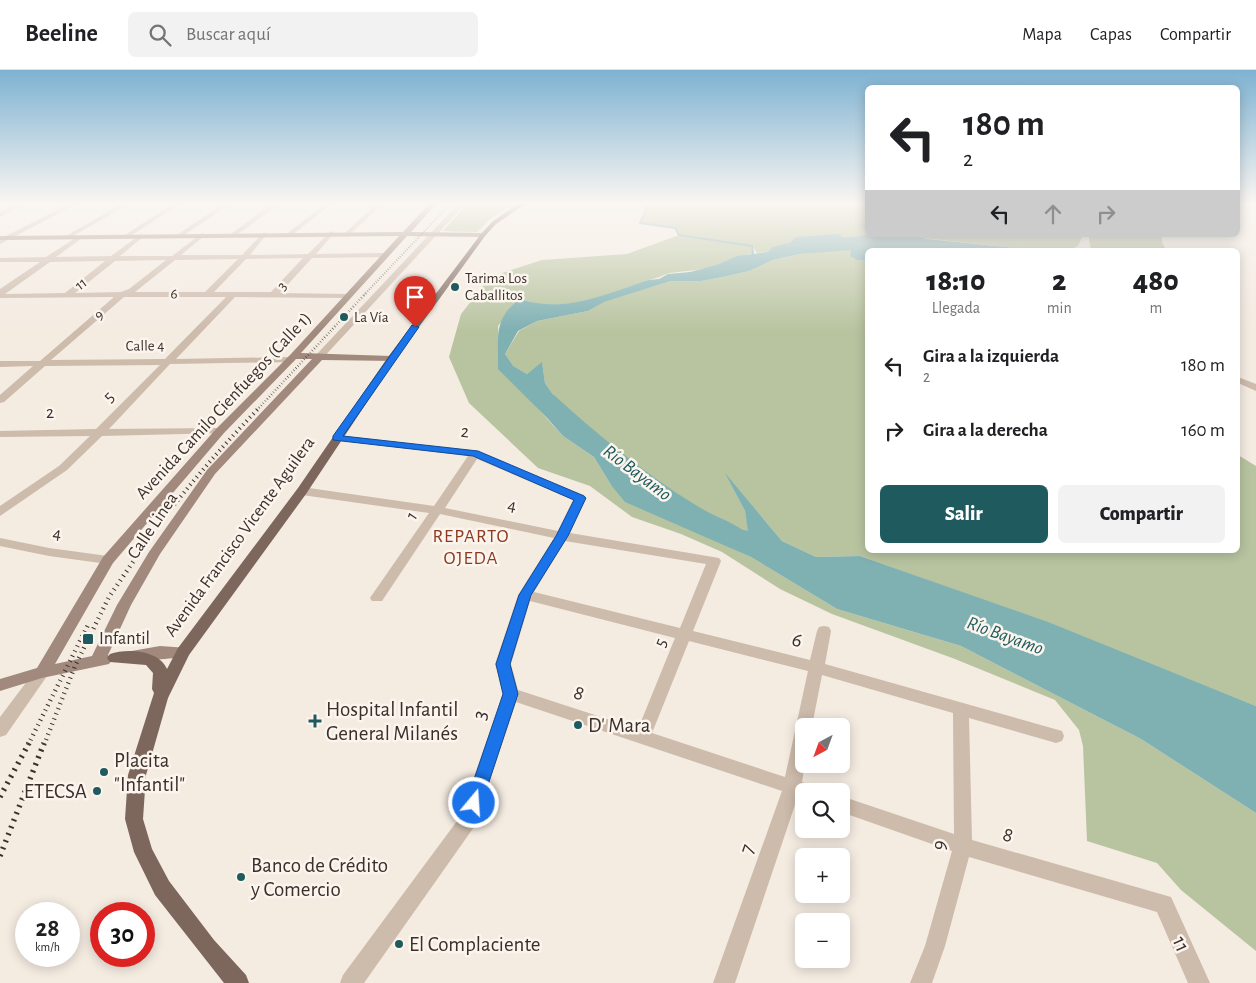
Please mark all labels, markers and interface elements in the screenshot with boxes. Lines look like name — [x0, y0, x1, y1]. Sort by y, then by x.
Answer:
search box — [128, 12, 478, 57]
icon: search — [146, 21, 174, 49]
text: Beeline — [25, 22, 98, 46]
text: Buscar aquí — [186, 25, 271, 44]
text: Mapa — [1022, 26, 1062, 44]
text: Capas — [1090, 26, 1132, 44]
text: Compartir — [1160, 26, 1231, 44]
icon: left — [880, 105, 945, 170]
text: 180 m — [963, 107, 1045, 142]
text: 2 — [963, 148, 973, 170]
icon: left — [986, 200, 1014, 228]
icon: ahead — [1039, 200, 1067, 228]
icon: right — [1092, 200, 1120, 228]
text: 18:10 — [926, 266, 986, 296]
text: 2 — [1052, 266, 1066, 296]
text: 480 — [1133, 266, 1179, 296]
place label: Tarima Los Caballitos — [465, 271, 527, 303]
street label: 11 — [72, 275, 90, 293]
pin — [394, 276, 436, 327]
street label: 3 — [274, 279, 290, 293]
marker: Tarima Los Caballitos — [449, 281, 461, 293]
icon: arrive — [401, 283, 429, 311]
street label: 6 — [170, 286, 178, 302]
text: Llegada — [932, 300, 980, 316]
text: min — [1047, 300, 1072, 316]
text: m — [1149, 300, 1162, 316]
street label: 9 — [91, 307, 107, 323]
street label: Avenida Camilo Cienfuegos (Calle 1) — [133, 309, 315, 503]
place label: La Vía — [354, 310, 389, 325]
marker: La Vía — [338, 311, 350, 323]
street label: Calle 4 — [125, 338, 165, 354]
text: Gira a la izquierda — [923, 347, 1059, 366]
icon: left — [880, 352, 908, 380]
text: 180 m — [1181, 356, 1225, 375]
text: 2 — [923, 369, 930, 385]
street label: 5 — [100, 388, 118, 406]
street label: 2 — [46, 404, 54, 422]
icon: right — [880, 417, 908, 445]
text: Gira a la derecha — [923, 421, 1048, 440]
text: 160 m — [1181, 421, 1225, 440]
street label: 2 — [460, 423, 470, 441]
street label: Avenida Francisco Vicente Aguilera — [162, 434, 318, 640]
water label: Río Bayamo — [599, 441, 675, 505]
button: Salir — [880, 485, 1048, 543]
button: Compartir — [1058, 485, 1225, 543]
street label: Calle Linea — [124, 490, 182, 562]
street label: 4 — [506, 496, 518, 516]
street label: 1 — [403, 508, 421, 524]
street label: 4 — [51, 524, 63, 544]
district label: REPARTO OJEDA — [432, 527, 510, 568]
water label: Río Bayamo — [964, 613, 1046, 659]
street label: 6 — [790, 629, 804, 651]
place label: Infantil — [99, 630, 150, 648]
marker: Infantil — [81, 632, 95, 646]
street label: 5 — [651, 636, 671, 650]
street label: 8 — [571, 681, 587, 705]
place label: Hospital Infantil General Milanés — [326, 699, 458, 744]
street label: 3 — [469, 708, 491, 722]
marker: Hospital Infantil General Milanés — [308, 714, 322, 728]
place label: D' Mara — [588, 715, 651, 736]
north arrow — [795, 718, 850, 772]
map controls — [795, 718, 850, 968]
marker: D' Mara — [572, 719, 584, 731]
place label: Placita "Infantil" — [114, 750, 185, 795]
marker: Placita "Infantil" — [98, 766, 110, 778]
position arrow — [447, 776, 499, 828]
place label: ETECSA — [24, 781, 87, 802]
button: search — [795, 783, 850, 838]
marker: ETECSA — [91, 785, 103, 797]
street label: 8 — [1000, 824, 1016, 846]
street label: 9 — [928, 838, 950, 852]
street label: 7 — [736, 841, 758, 857]
button: + — [795, 848, 850, 903]
place label: Banco de Crédito y Comercio — [250, 855, 388, 900]
marker: Banco de Crédito y Comercio — [235, 871, 247, 883]
speed limit sign: 30 — [90, 902, 155, 967]
button: − — [795, 913, 850, 968]
text: 28 — [35, 916, 60, 941]
street label: 11 — [1168, 933, 1194, 955]
place label: El Complaciente — [409, 934, 540, 955]
marker: El Complaciente — [393, 938, 405, 950]
text: km/h — [35, 941, 60, 953]

